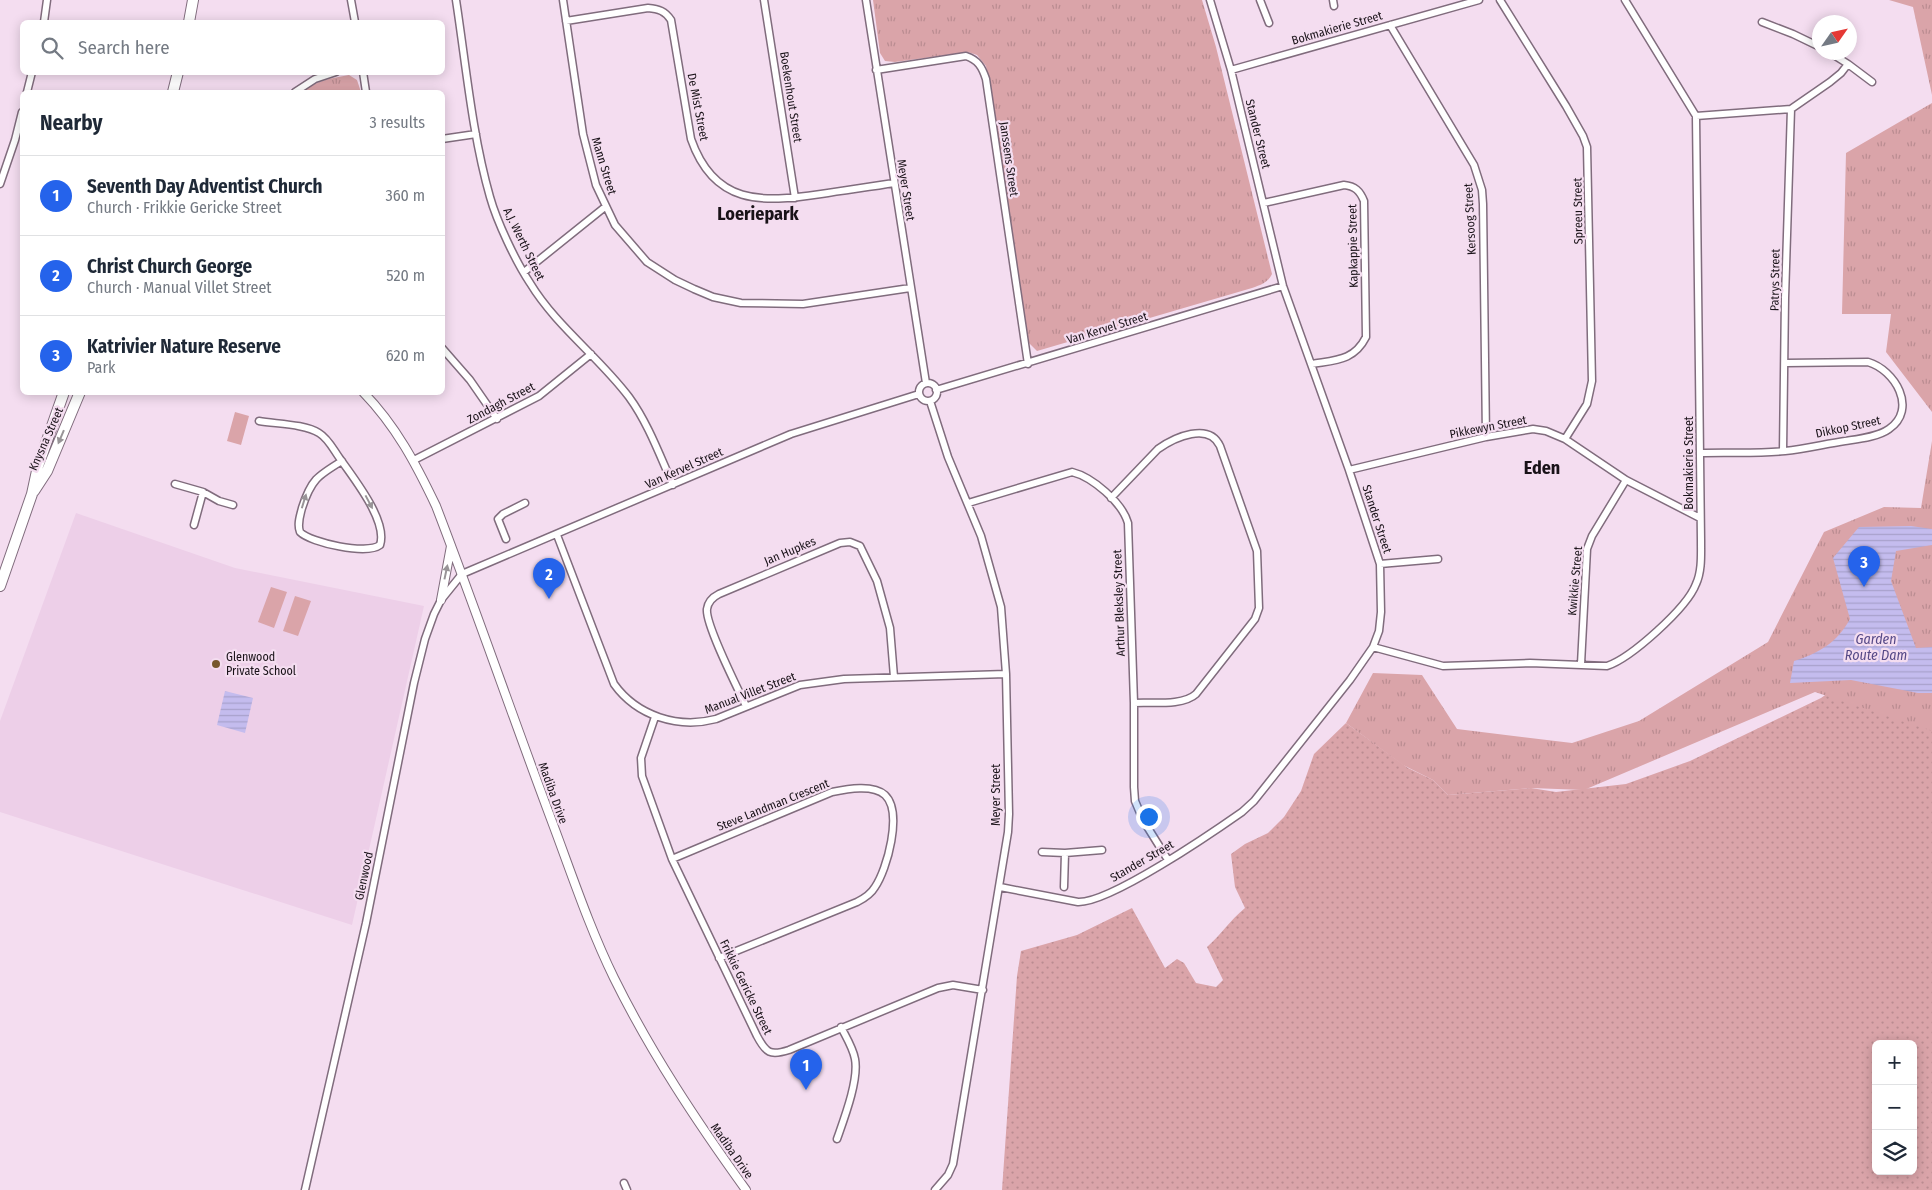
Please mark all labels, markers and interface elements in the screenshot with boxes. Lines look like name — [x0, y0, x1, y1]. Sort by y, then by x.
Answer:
street label: Bokmakierie Street — [1290, 8, 1384, 48]
north arrow — [1812, 15, 1857, 60]
search box — [20, 20, 445, 75]
icon: search — [38, 34, 66, 62]
text: Search here — [78, 36, 170, 59]
street label: Boekenhout Street — [777, 51, 805, 143]
street label: De Mist Street — [685, 72, 711, 142]
street label: Stander Street — [1243, 98, 1273, 170]
text: Nearby — [40, 110, 102, 136]
text: 3 results — [369, 113, 425, 132]
street label: Janssens Street — [997, 121, 1021, 197]
street label: Mann Street — [589, 136, 619, 197]
street label: Meyer Street — [894, 158, 918, 222]
text: Seventh Day Adventist Church — [87, 175, 322, 198]
street label: Spreeu Street — [1570, 177, 1586, 244]
street label: Kersoog Street — [1461, 183, 1479, 255]
text: 1 — [53, 186, 59, 205]
text: 360 m — [385, 186, 425, 205]
text: Church · Frikkie Gericke Street — [87, 198, 282, 217]
district label: Loeriepark — [717, 203, 800, 225]
street label: Kapkappie Street — [1345, 204, 1361, 288]
street label: A.J. Werth Street — [500, 205, 548, 283]
street label: Patrys Street — [1767, 249, 1783, 311]
text: Christ Church George — [87, 255, 252, 278]
text: 2 — [52, 266, 60, 285]
text: 520 m — [386, 266, 425, 285]
text: Church · Manual Villet Street — [87, 278, 272, 297]
street label: Van Kervel Street — [1065, 309, 1149, 347]
text: Katrivier Nature Reserve — [87, 335, 281, 358]
text: 3 — [52, 346, 60, 365]
text: 620 m — [386, 346, 425, 365]
text: Park — [87, 358, 115, 377]
street label: Zondagh Street — [465, 379, 537, 427]
street label: Knysna Street — [26, 405, 66, 473]
street label: Pikkewyn Street — [1448, 413, 1528, 441]
street label: Dikkop Street — [1814, 413, 1882, 441]
street label: Bokmakierie Street — [1682, 416, 1696, 510]
one-way arrow — [56, 430, 64, 445]
street label: Van Kervel Street — [643, 445, 725, 491]
district label: Eden — [1524, 457, 1560, 479]
street label: Stander Street — [1359, 483, 1395, 555]
one-way arrow — [301, 494, 309, 509]
one-way arrow — [365, 494, 373, 509]
street label: Jan Hupkes — [762, 534, 818, 568]
street label: Kwikkie Street — [1565, 546, 1585, 616]
pin: 3 — [1848, 546, 1880, 587]
street label: Arthur Bleksley Street — [1110, 549, 1128, 657]
pin: 2 — [533, 558, 565, 599]
one-way arrow — [443, 564, 451, 580]
water label: Garden Route Dam — [1845, 631, 1907, 664]
place label: Glenwood Private School — [226, 650, 296, 678]
marker: Glenwood Private School — [210, 658, 222, 670]
street label: Manual Villet Street — [703, 669, 798, 717]
street label: Madiba Drive — [535, 760, 571, 826]
street label: Meyer Street — [989, 764, 1003, 826]
street label: Steve Landman Crescent — [715, 776, 831, 834]
your location — [1136, 804, 1162, 830]
street label: Stander Street — [1108, 837, 1176, 885]
street label: Glenwood — [352, 851, 376, 901]
street label: Frikkie Gericke Street — [717, 937, 775, 1037]
map controls — [1872, 1040, 1917, 1175]
button: + — [1872, 1040, 1917, 1085]
pin: 1 — [790, 1049, 822, 1090]
button: − — [1872, 1085, 1917, 1130]
street label: Madiba Drive — [708, 1121, 756, 1181]
button: layers — [1872, 1130, 1917, 1175]

